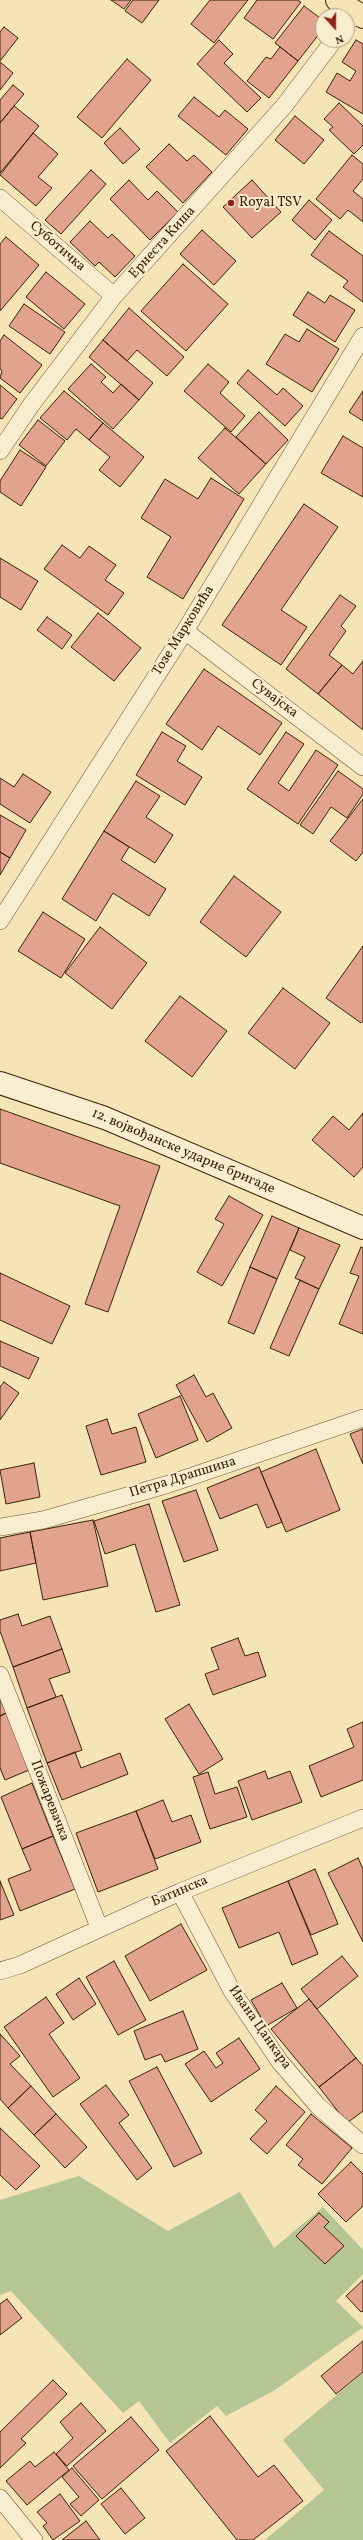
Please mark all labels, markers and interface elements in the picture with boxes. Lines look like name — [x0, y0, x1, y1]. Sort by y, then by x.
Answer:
north arrow — [315, 8, 355, 48]
text: N — [333, 30, 346, 47]
place label: Royal TSV — [239, 195, 302, 211]
marker: Royal TSV — [226, 198, 236, 208]
street label: Ернеста Киша — [126, 203, 200, 283]
street label: Суботичка — [26, 218, 88, 276]
street label: Тозе Марковића — [149, 583, 219, 679]
street label: Сувајска — [247, 676, 301, 722]
street label: 12. војвођанске ударне бригаде — [89, 1106, 277, 1198]
street label: Петра Драпшина — [128, 1454, 238, 1502]
street label: Пожаревачка — [26, 1758, 72, 1844]
street label: Батинска — [149, 1873, 211, 1911]
street label: Ивана Цанкара — [224, 1983, 294, 2073]

